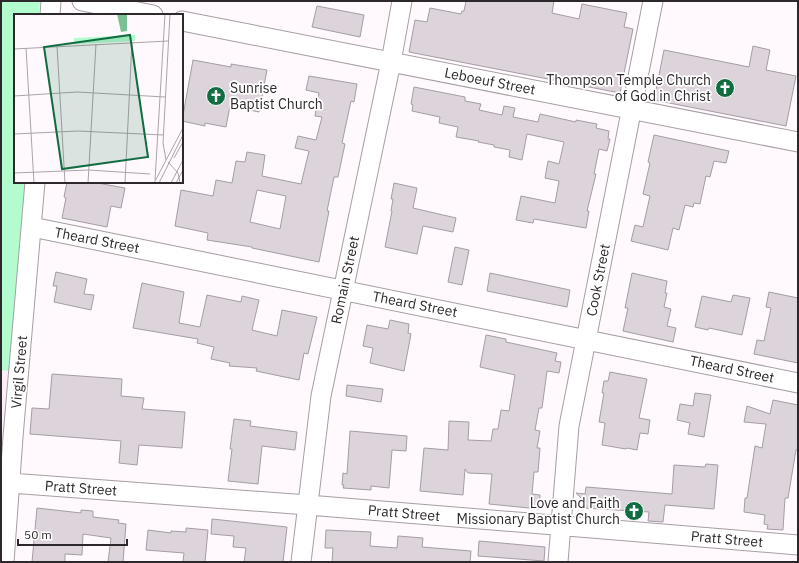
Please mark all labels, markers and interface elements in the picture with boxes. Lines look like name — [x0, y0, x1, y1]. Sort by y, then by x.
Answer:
inset map — [14, 14, 183, 183]
street label: Leboeuf Street — [443, 63, 537, 99]
place label: Thompson Temple Church of God in Christ — [546, 71, 711, 105]
church icon: Thompson Temple Church of God in Christ — [714, 77, 736, 99]
place label: Sunrise Baptist Church — [230, 79, 323, 113]
church icon: Sunrise Baptist Church — [205, 85, 227, 107]
street label: Theard Street — [53, 223, 141, 257]
street label: Romain Street — [327, 234, 363, 326]
street label: Cook Street — [582, 242, 614, 318]
street label: Theard Street — [371, 287, 459, 321]
street label: Virgil Street — [7, 335, 31, 409]
street label: Theard Street — [688, 351, 776, 387]
street label: Pratt Street — [44, 476, 118, 500]
place label: Love and Faith Missionary Baptist Church — [457, 494, 620, 528]
church icon: Love and Faith Missionary Baptist Church — [623, 500, 645, 522]
street label: Pratt Street — [367, 501, 441, 525]
scale bar — [18, 521, 127, 547]
text: 50 m — [24, 527, 52, 542]
street label: Pratt Street — [690, 527, 764, 551]

